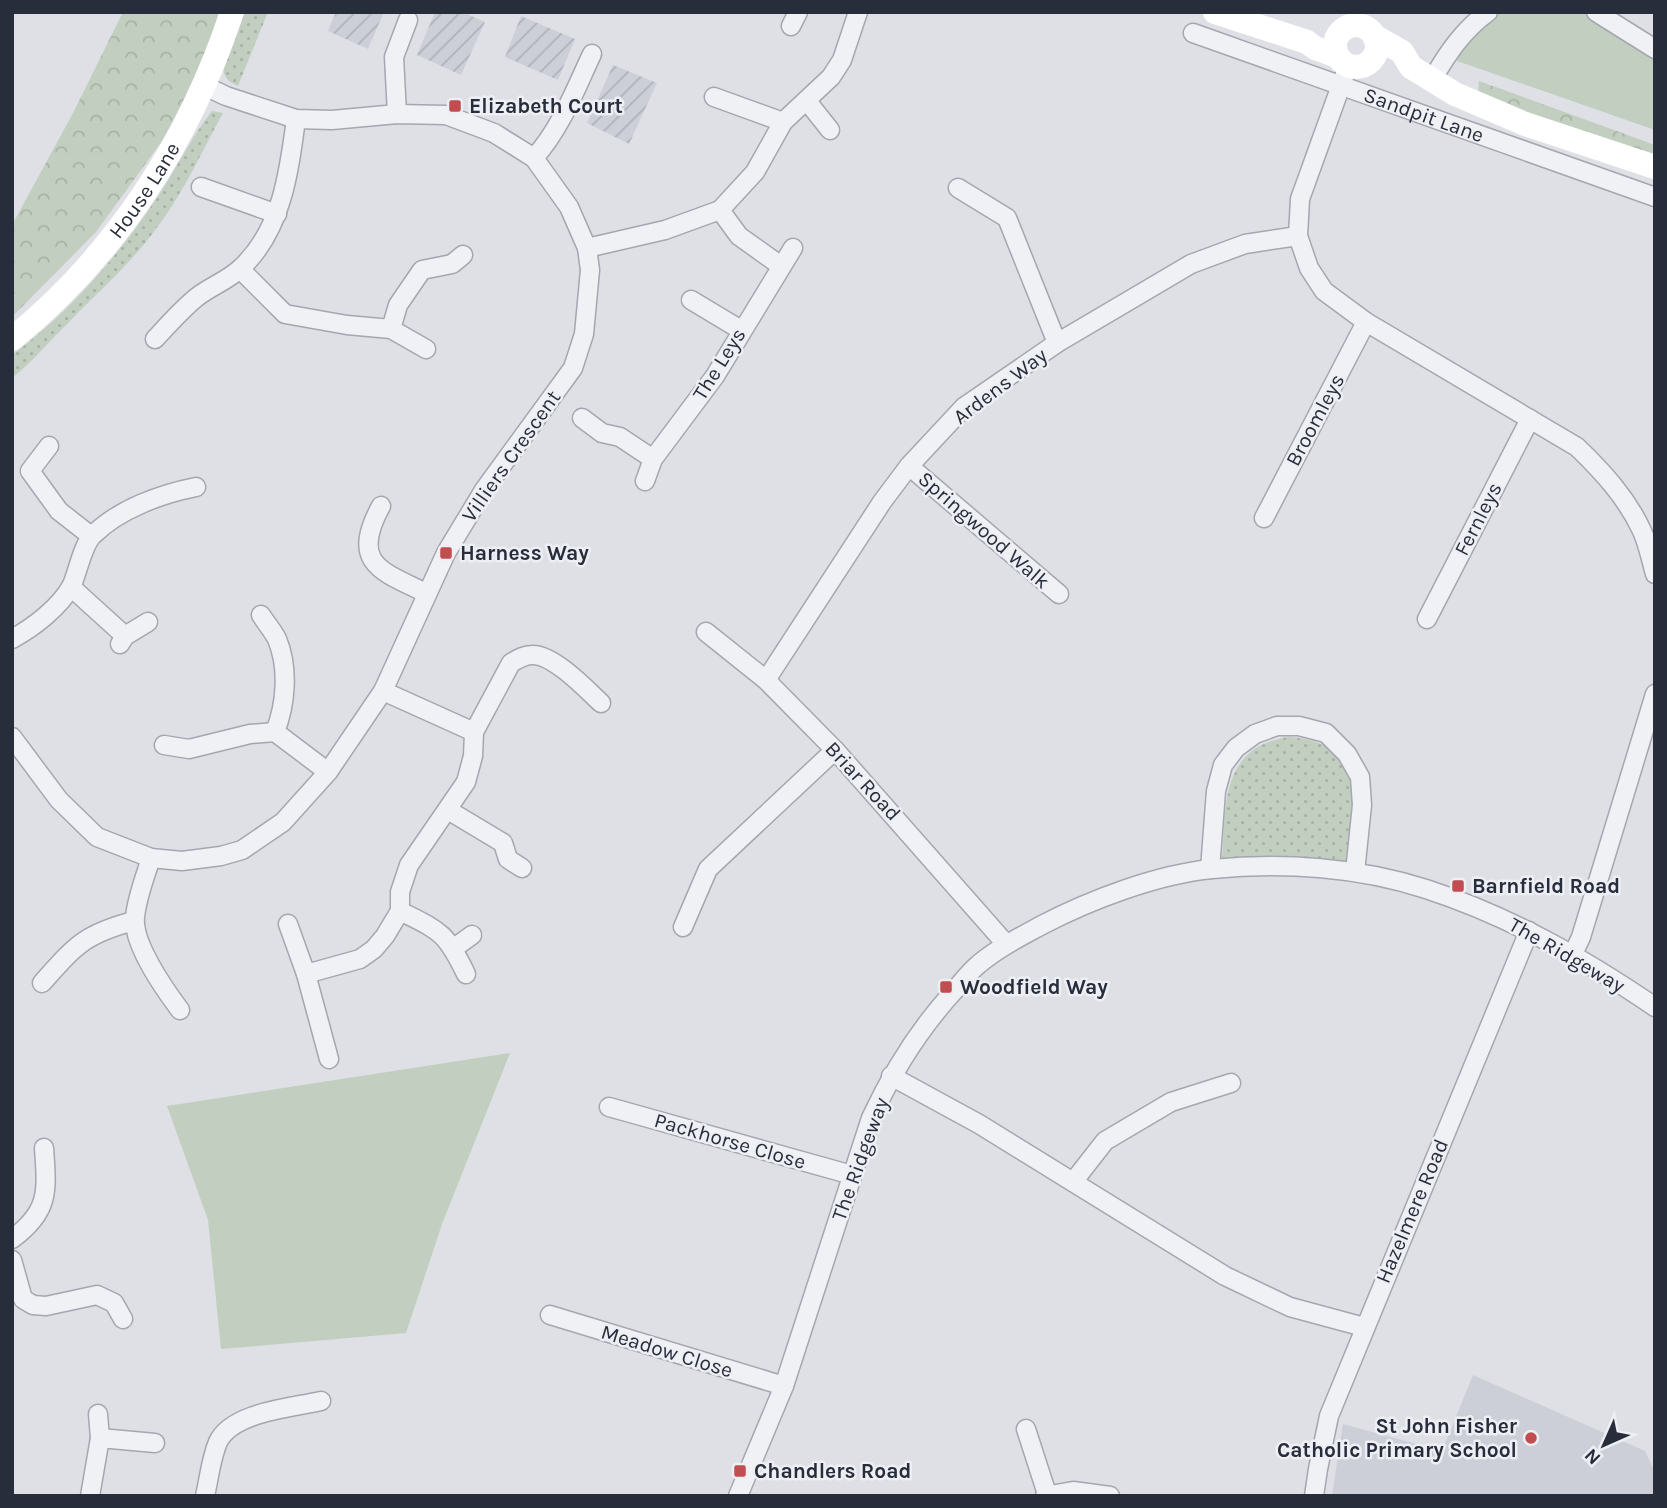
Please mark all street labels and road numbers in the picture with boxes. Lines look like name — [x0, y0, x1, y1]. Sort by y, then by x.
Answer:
street label: Sandpit Lane — [1361, 83, 1487, 147]
street label: House Lane — [104, 138, 185, 243]
street label: The Leys — [688, 324, 750, 404]
street label: Ardens Way — [948, 343, 1052, 429]
street label: Broomleys — [1281, 370, 1349, 470]
street label: Villiers Crescent — [457, 386, 565, 526]
street label: Springwood Walk — [913, 466, 1055, 594]
street label: Fernleys — [1449, 478, 1507, 560]
street label: Briar Road — [820, 736, 906, 826]
street label: The Ridgeway — [1505, 912, 1629, 998]
street label: The Ridgeway — [827, 1094, 894, 1224]
street label: Packhorse Close — [651, 1108, 809, 1174]
street label: Hazelmere Road — [1371, 1135, 1453, 1287]
street label: Meadow Close — [598, 1320, 736, 1382]

